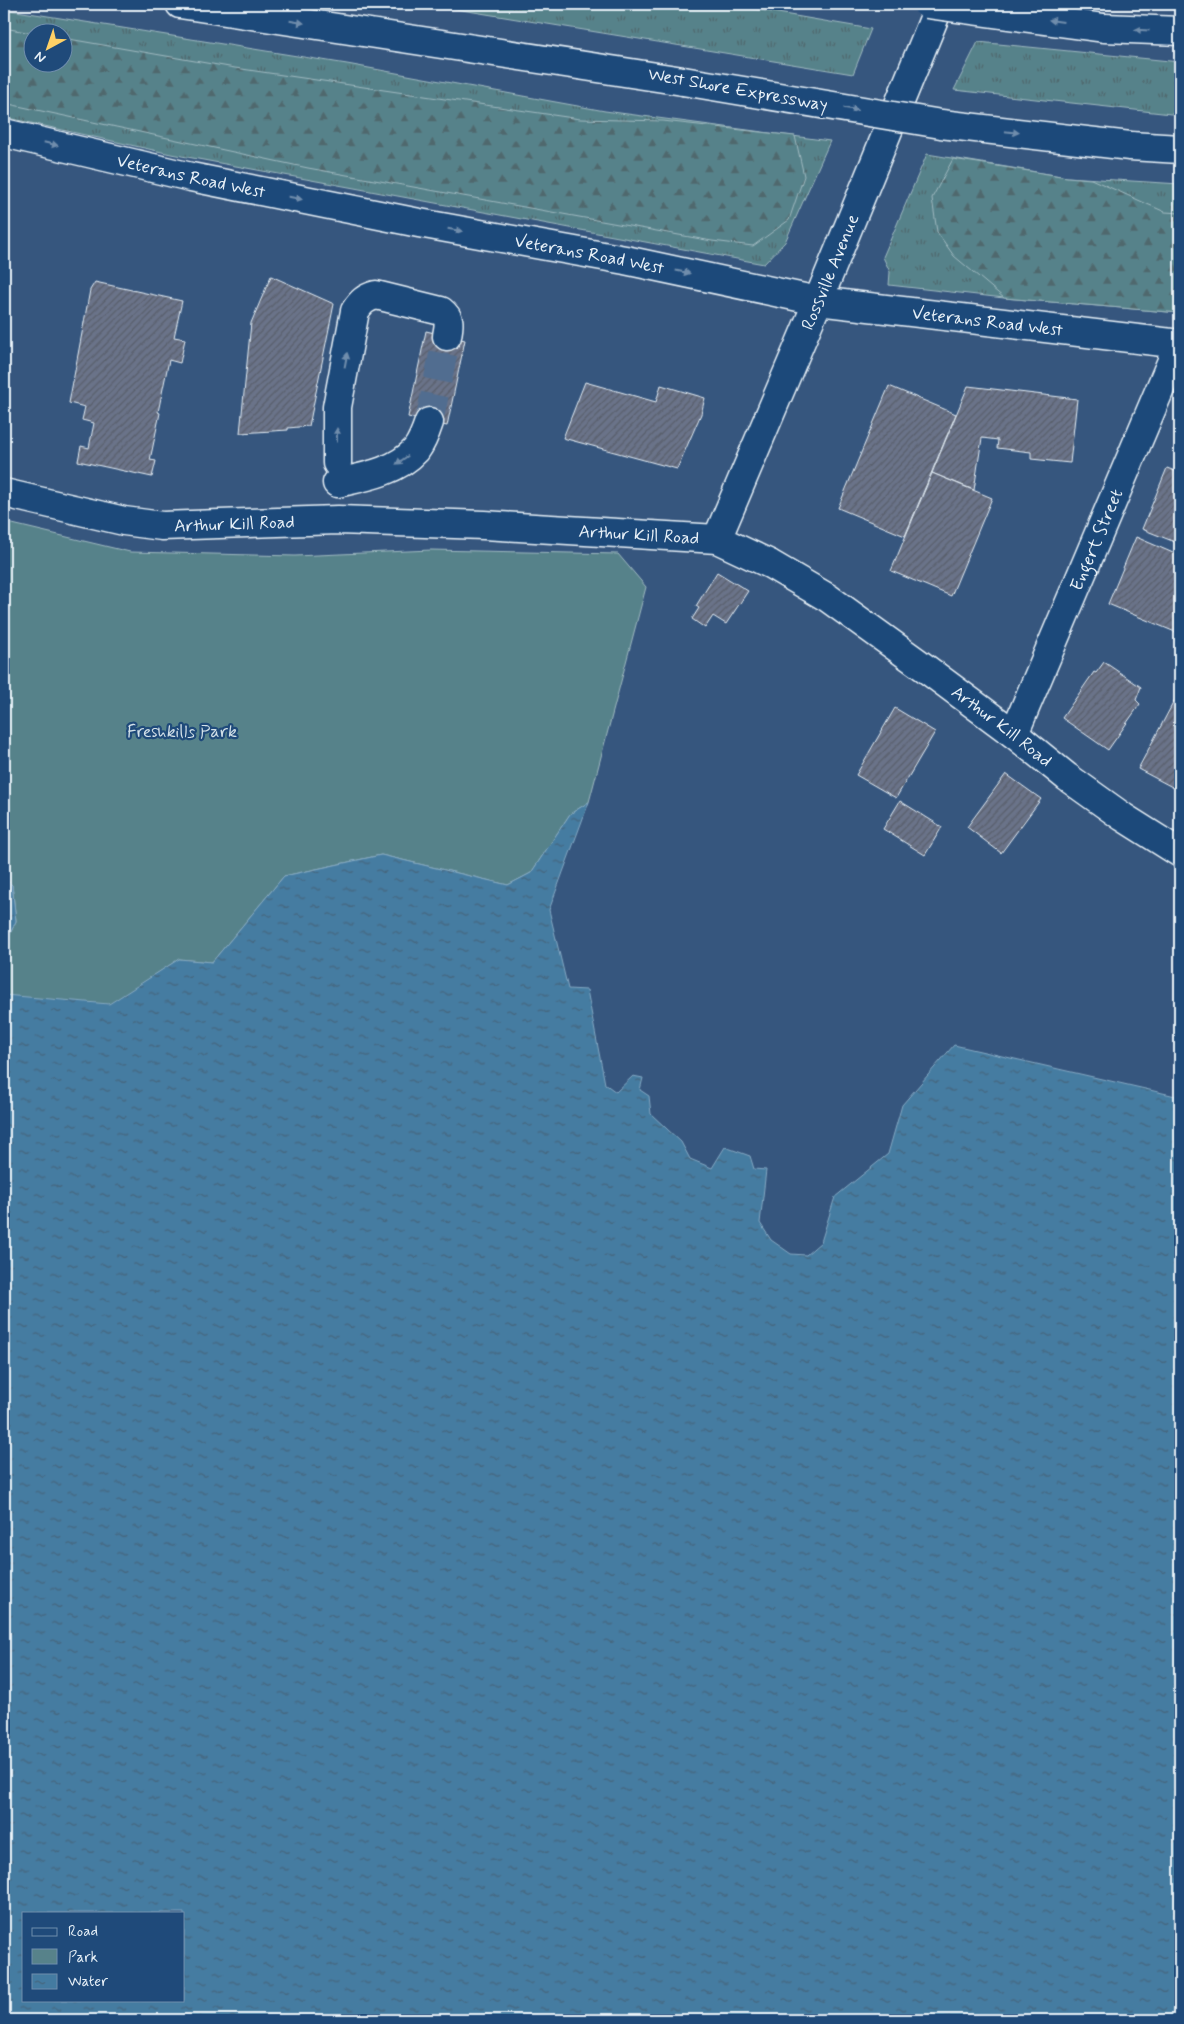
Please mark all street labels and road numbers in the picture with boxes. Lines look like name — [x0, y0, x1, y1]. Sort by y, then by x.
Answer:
street label: West Shore Expressway — [646, 62, 830, 118]
street label: Veterans Road West — [114, 149, 268, 205]
street label: Rossville Avenue — [796, 210, 866, 334]
street label: Veterans Road West — [513, 229, 667, 281]
street label: Veterans Road West — [911, 301, 1065, 343]
street label: Engert Street — [1065, 485, 1129, 595]
street label: Arthur Kill Road — [174, 510, 295, 539]
street label: Arthur Kill Road — [578, 520, 700, 551]
street label: Arthur Kill Road — [946, 681, 1057, 773]

